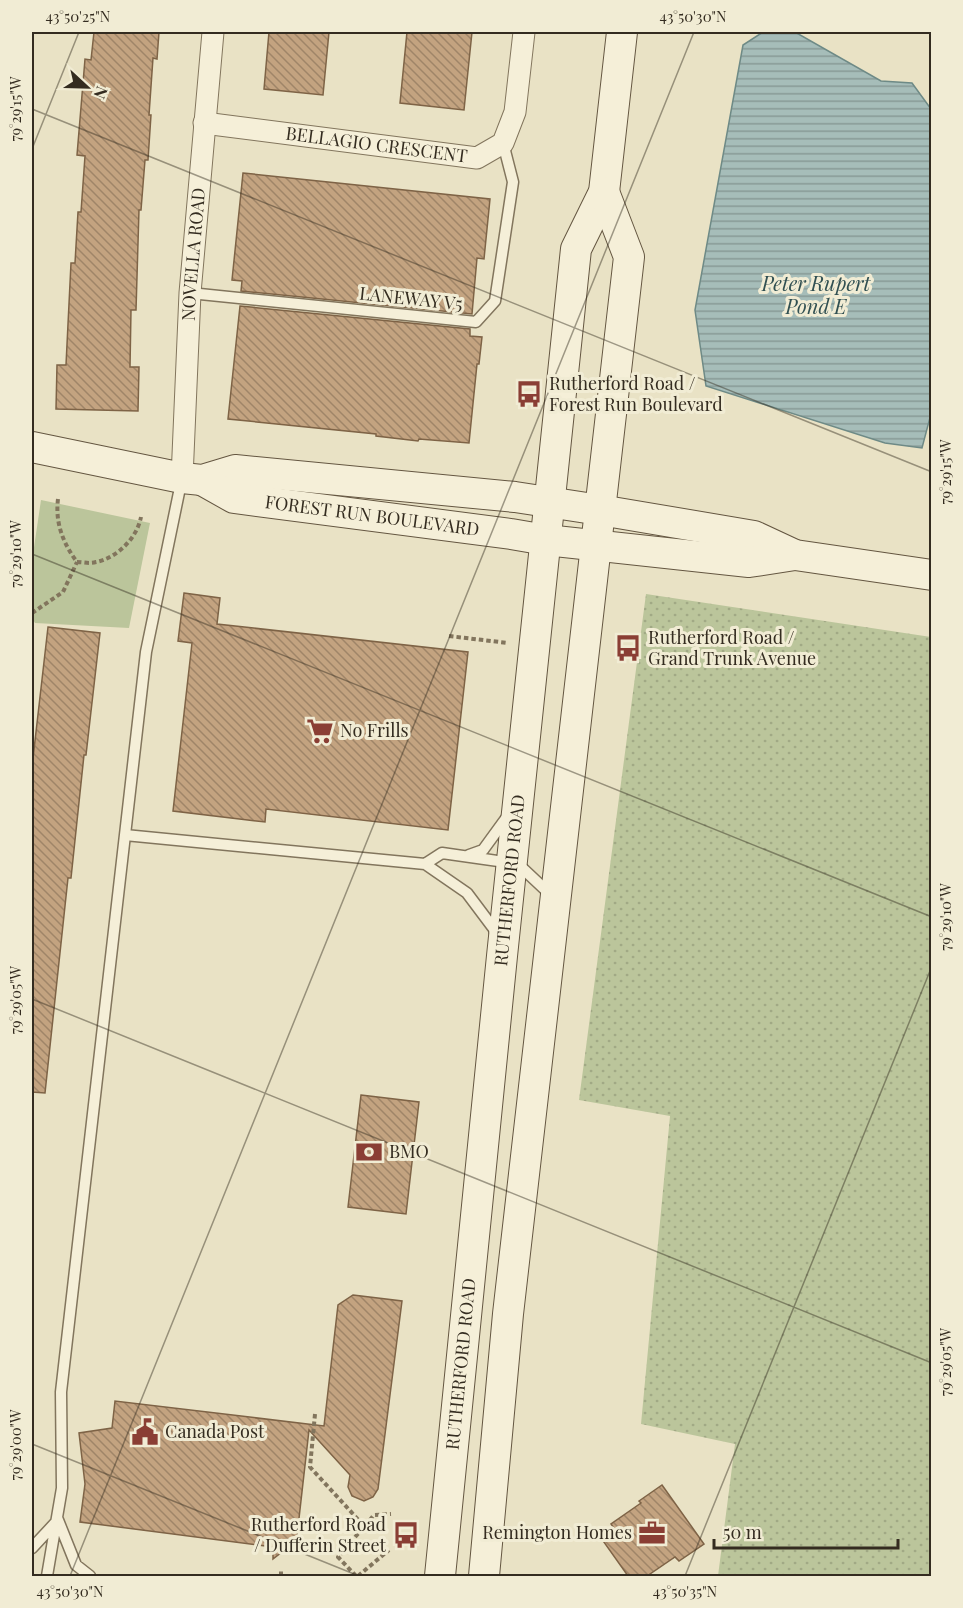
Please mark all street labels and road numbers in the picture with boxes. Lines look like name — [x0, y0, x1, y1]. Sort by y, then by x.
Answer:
street label: BELLAGIO CRESCENT — [284, 121, 469, 168]
street label: NOVELLA ROAD — [176, 187, 210, 321]
street label: LANEWAY V5 — [358, 281, 464, 315]
street label: FOREST RUN BOULEVARD — [264, 489, 481, 541]
street label: RUTHERFORD ROAD — [488, 793, 530, 967]
street label: RUTHERFORD ROAD — [440, 1277, 481, 1451]

